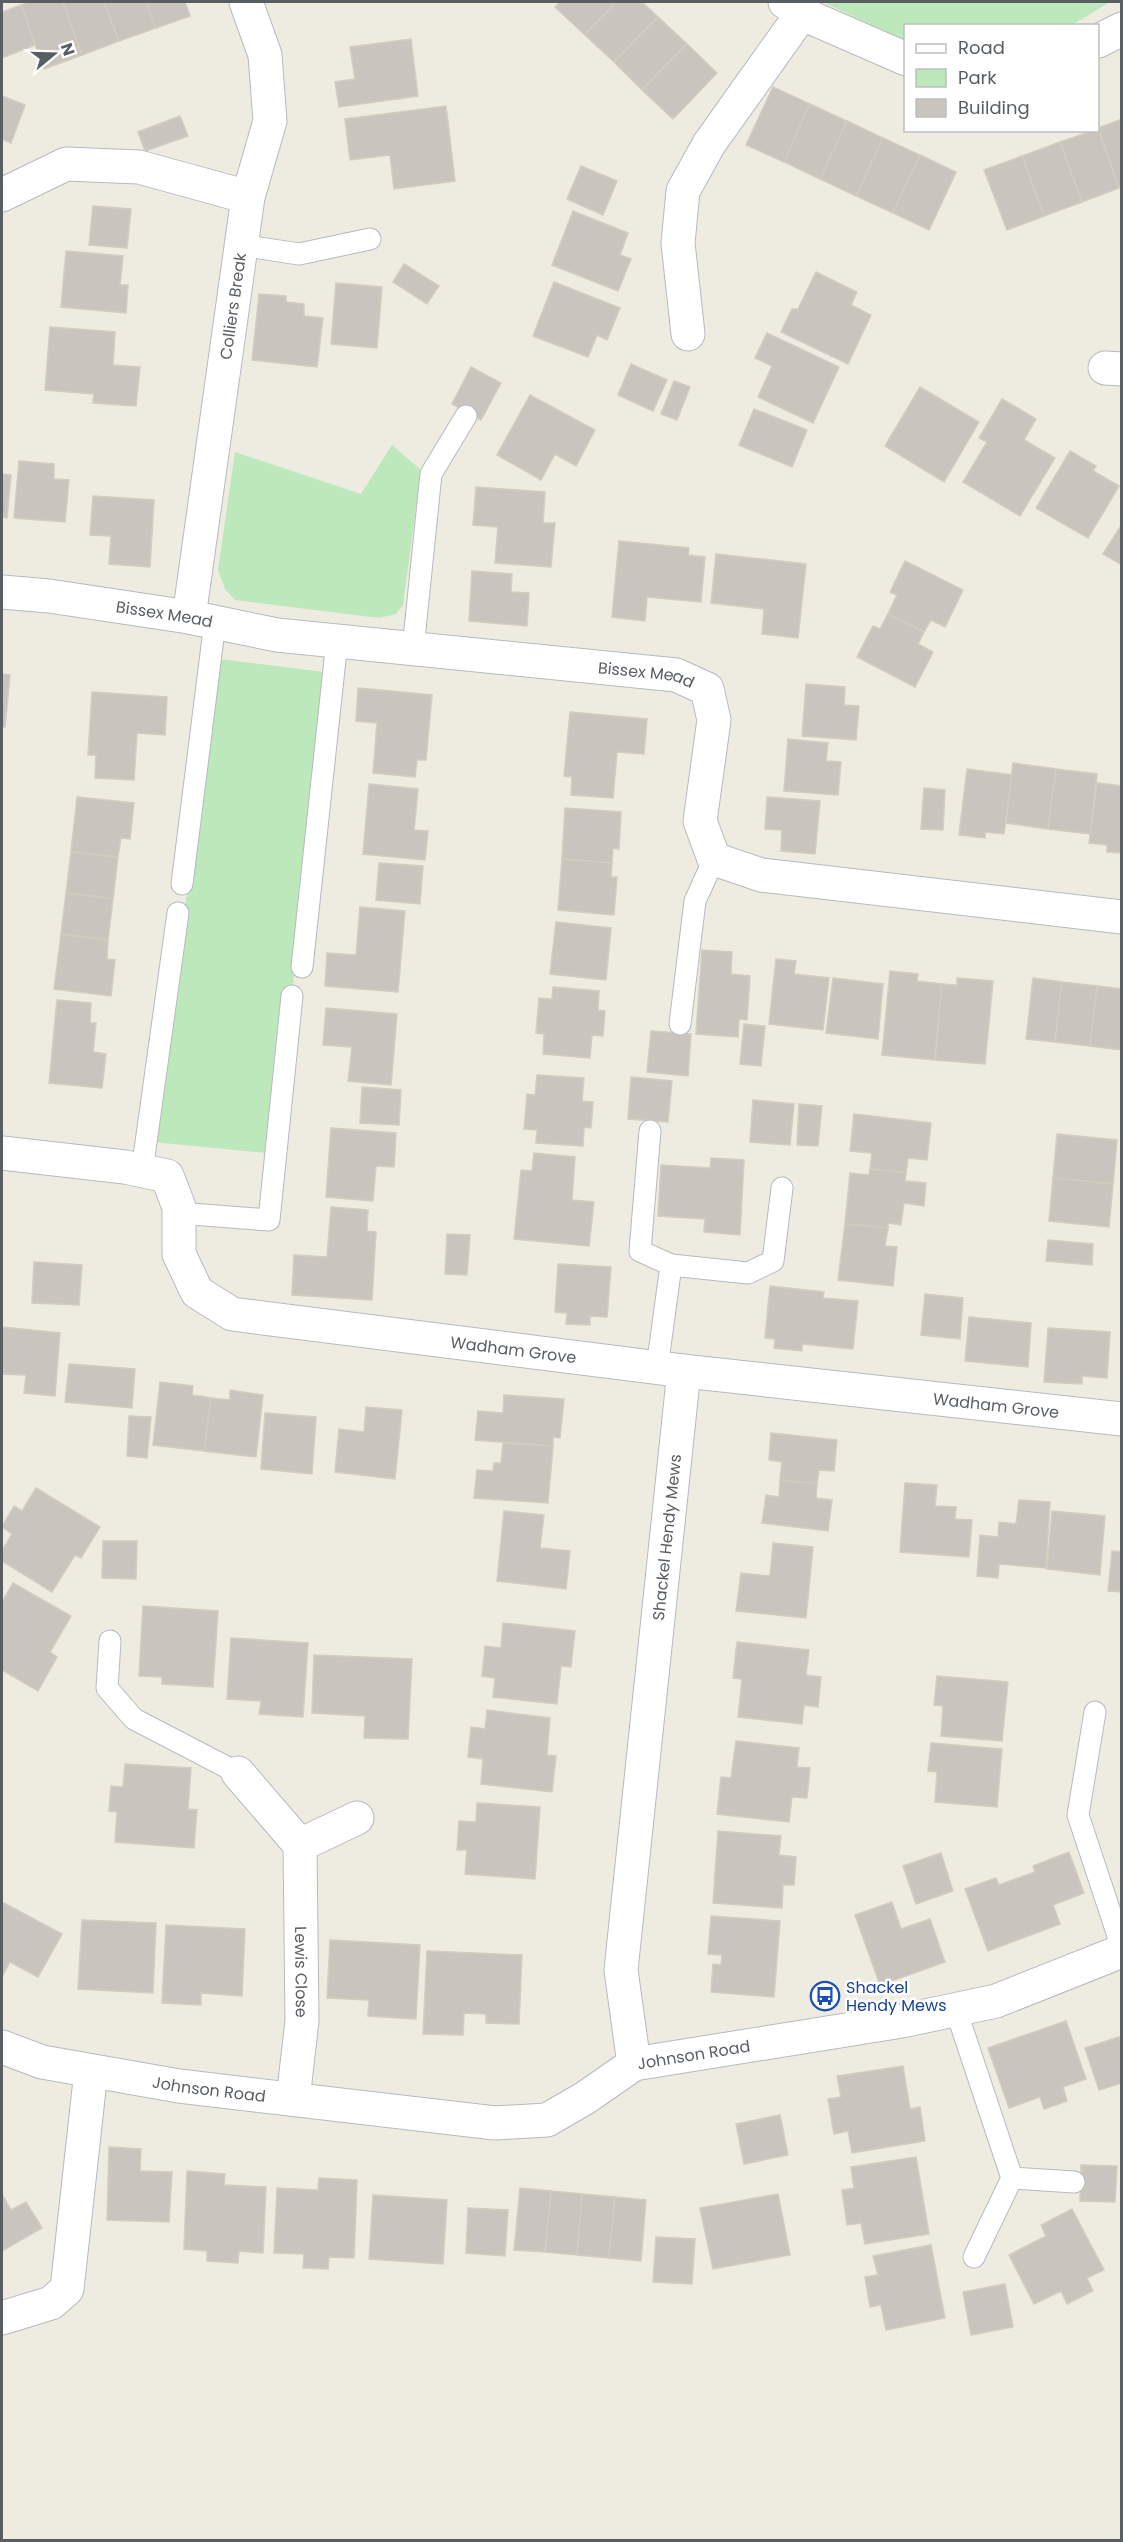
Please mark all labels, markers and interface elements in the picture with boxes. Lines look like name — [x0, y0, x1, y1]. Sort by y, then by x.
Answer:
north arrow — [24, 24, 84, 84]
legend — [904, 24, 1099, 132]
text: Road — [958, 35, 1005, 60]
text: N — [55, 40, 81, 59]
text: Park — [958, 65, 997, 90]
text: Building — [958, 95, 1030, 120]
street label: Colliers Break — [214, 250, 252, 361]
street label: Bissex Mead — [115, 595, 215, 633]
street label: Bissex Mead — [597, 656, 698, 693]
street label: Wadham Grove — [449, 1330, 578, 1369]
street label: Wadham Grove — [932, 1387, 1060, 1424]
street label: Shackel Hendy Mews — [646, 1453, 687, 1622]
street label: Lewis Close — [289, 1926, 313, 2018]
place label: Shackel Hendy Mews — [846, 1976, 947, 2017]
bus stop icon: Shackel Hendy Mews — [809, 1980, 841, 2012]
street label: Johnson Road — [636, 2034, 752, 2075]
street label: Johnson Road — [151, 2070, 267, 2108]

